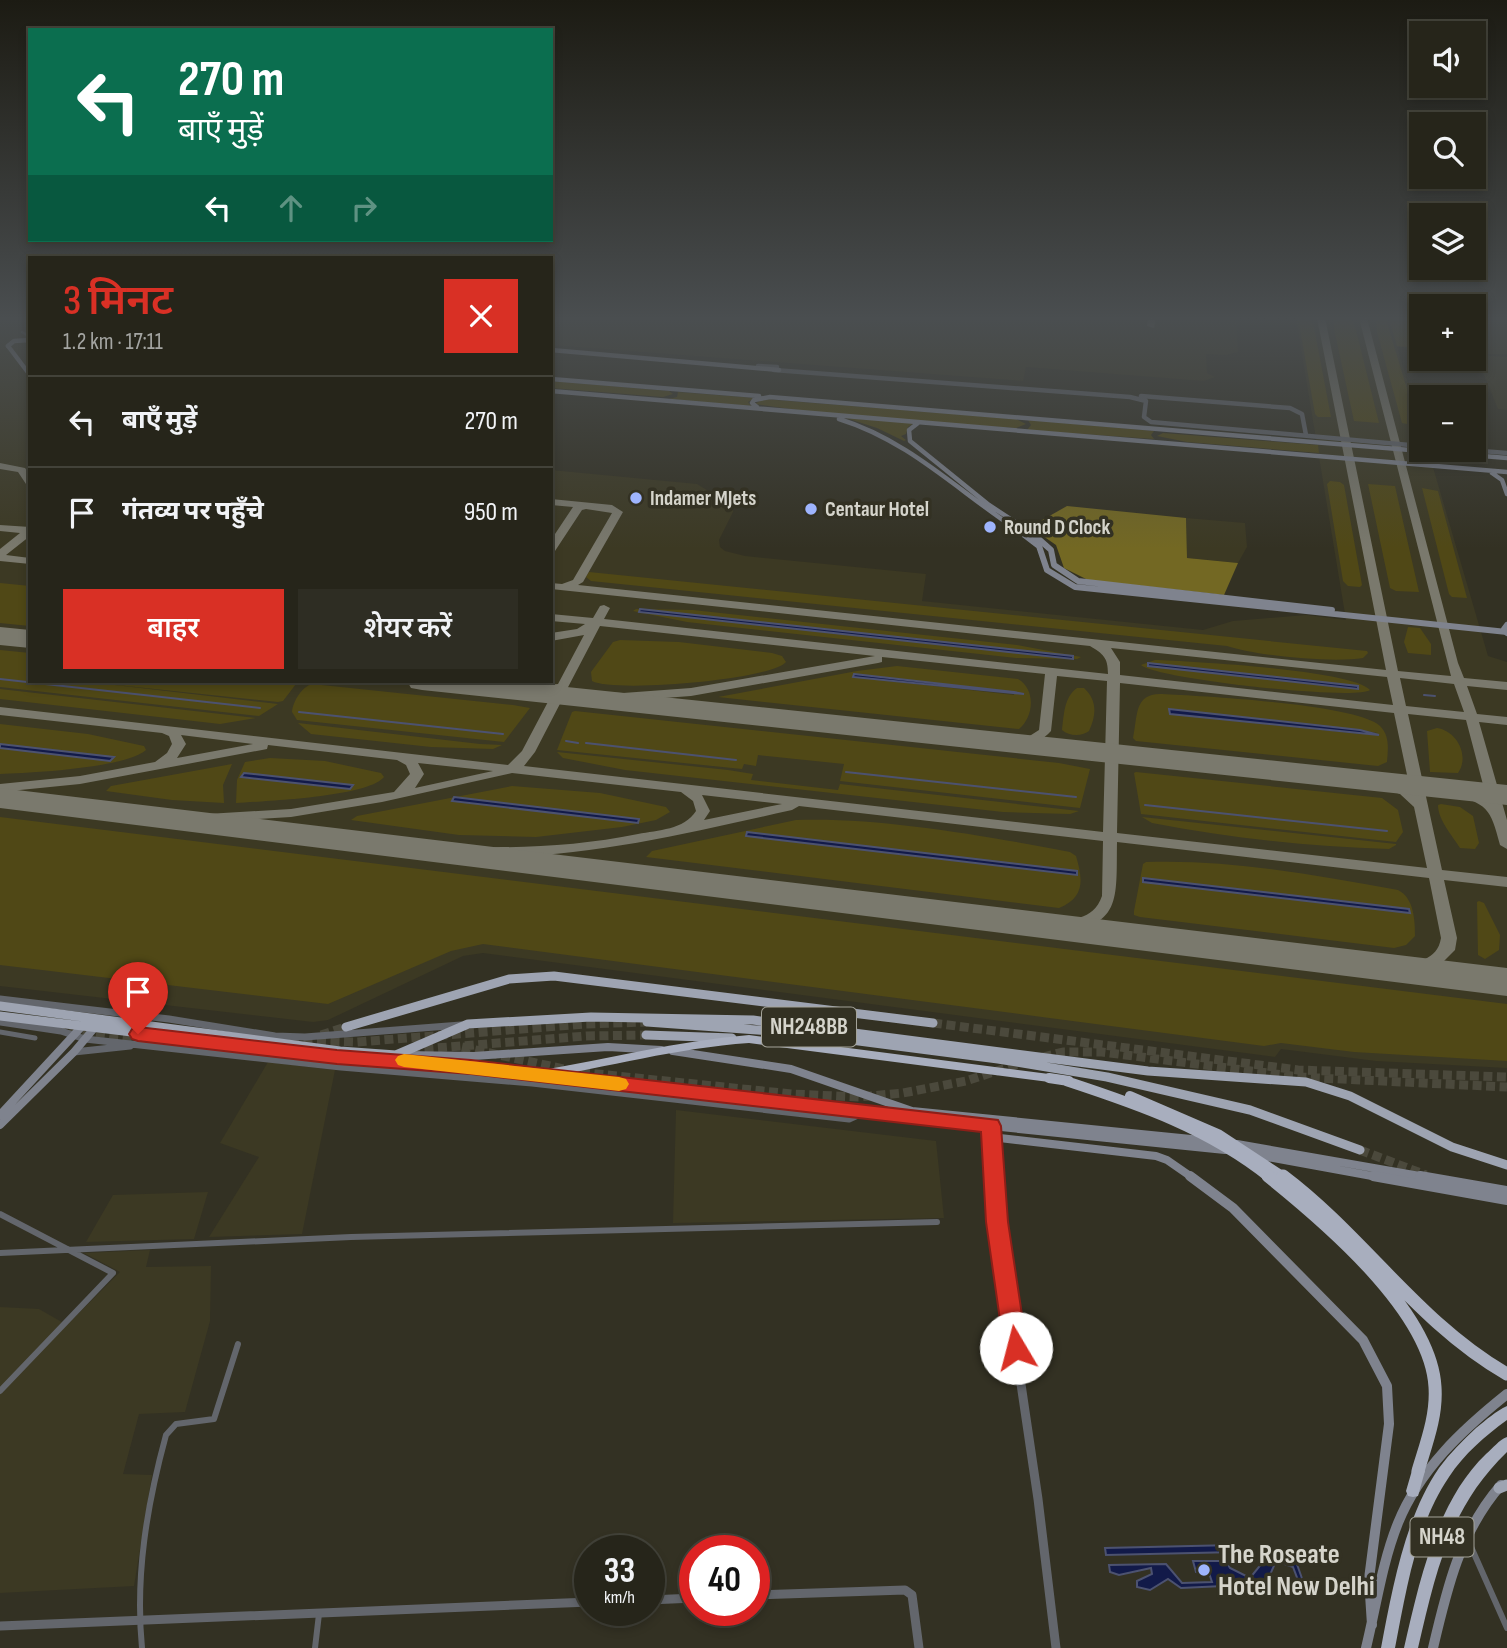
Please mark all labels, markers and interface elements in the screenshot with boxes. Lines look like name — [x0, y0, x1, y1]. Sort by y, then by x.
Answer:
map controls — [1409, 21, 1486, 462]
button: sound — [1409, 21, 1486, 98]
text: 270 m — [178, 51, 284, 110]
icon: left — [63, 56, 154, 147]
text: बाएँ मुड़ें — [178, 111, 264, 150]
button: search — [1409, 112, 1486, 189]
icon: left — [199, 189, 237, 227]
icon: ahead — [272, 189, 310, 227]
icon: right — [345, 189, 383, 227]
button: layers — [1409, 203, 1486, 280]
text: 3 मिनट — [63, 276, 173, 327]
button: close — [444, 279, 518, 353]
button: + — [1409, 294, 1486, 371]
text: 1.2 km · 17:11 — [63, 328, 163, 356]
button: − — [1409, 385, 1486, 462]
icon: left — [63, 403, 101, 441]
text: बाएँ मुड़ें — [122, 405, 197, 436]
text: 270 m — [465, 406, 518, 437]
place label: Indamer MJets — [650, 486, 756, 511]
marker: Indamer MJets — [628, 490, 644, 506]
icon: arrive — [63, 494, 101, 532]
text: गंतव्य पर पहुँचे — [122, 496, 264, 527]
text: 950 m — [464, 497, 518, 528]
place label: Centaur Hotel — [825, 497, 929, 522]
marker: Centaur Hotel — [803, 501, 819, 517]
place label: Round D Clock — [1004, 515, 1110, 540]
marker: Round D Clock — [982, 519, 998, 535]
button: बाहर — [63, 589, 284, 669]
button: शेयर करें — [298, 589, 518, 669]
pin — [108, 962, 168, 1034]
icon: arrive — [119, 973, 157, 1011]
road number: NH248BB — [762, 1008, 856, 1046]
position arrow — [979, 1311, 1053, 1385]
road number: NH48 — [1410, 1518, 1474, 1556]
speed limit sign: 40 — [679, 1535, 770, 1626]
place label: The Roseate Hotel New Delhi — [1218, 1538, 1375, 1603]
text: 33 — [604, 1550, 635, 1593]
marker: The Roseate Hotel New Delhi — [1196, 1562, 1212, 1578]
text: km/h — [604, 1587, 635, 1608]

